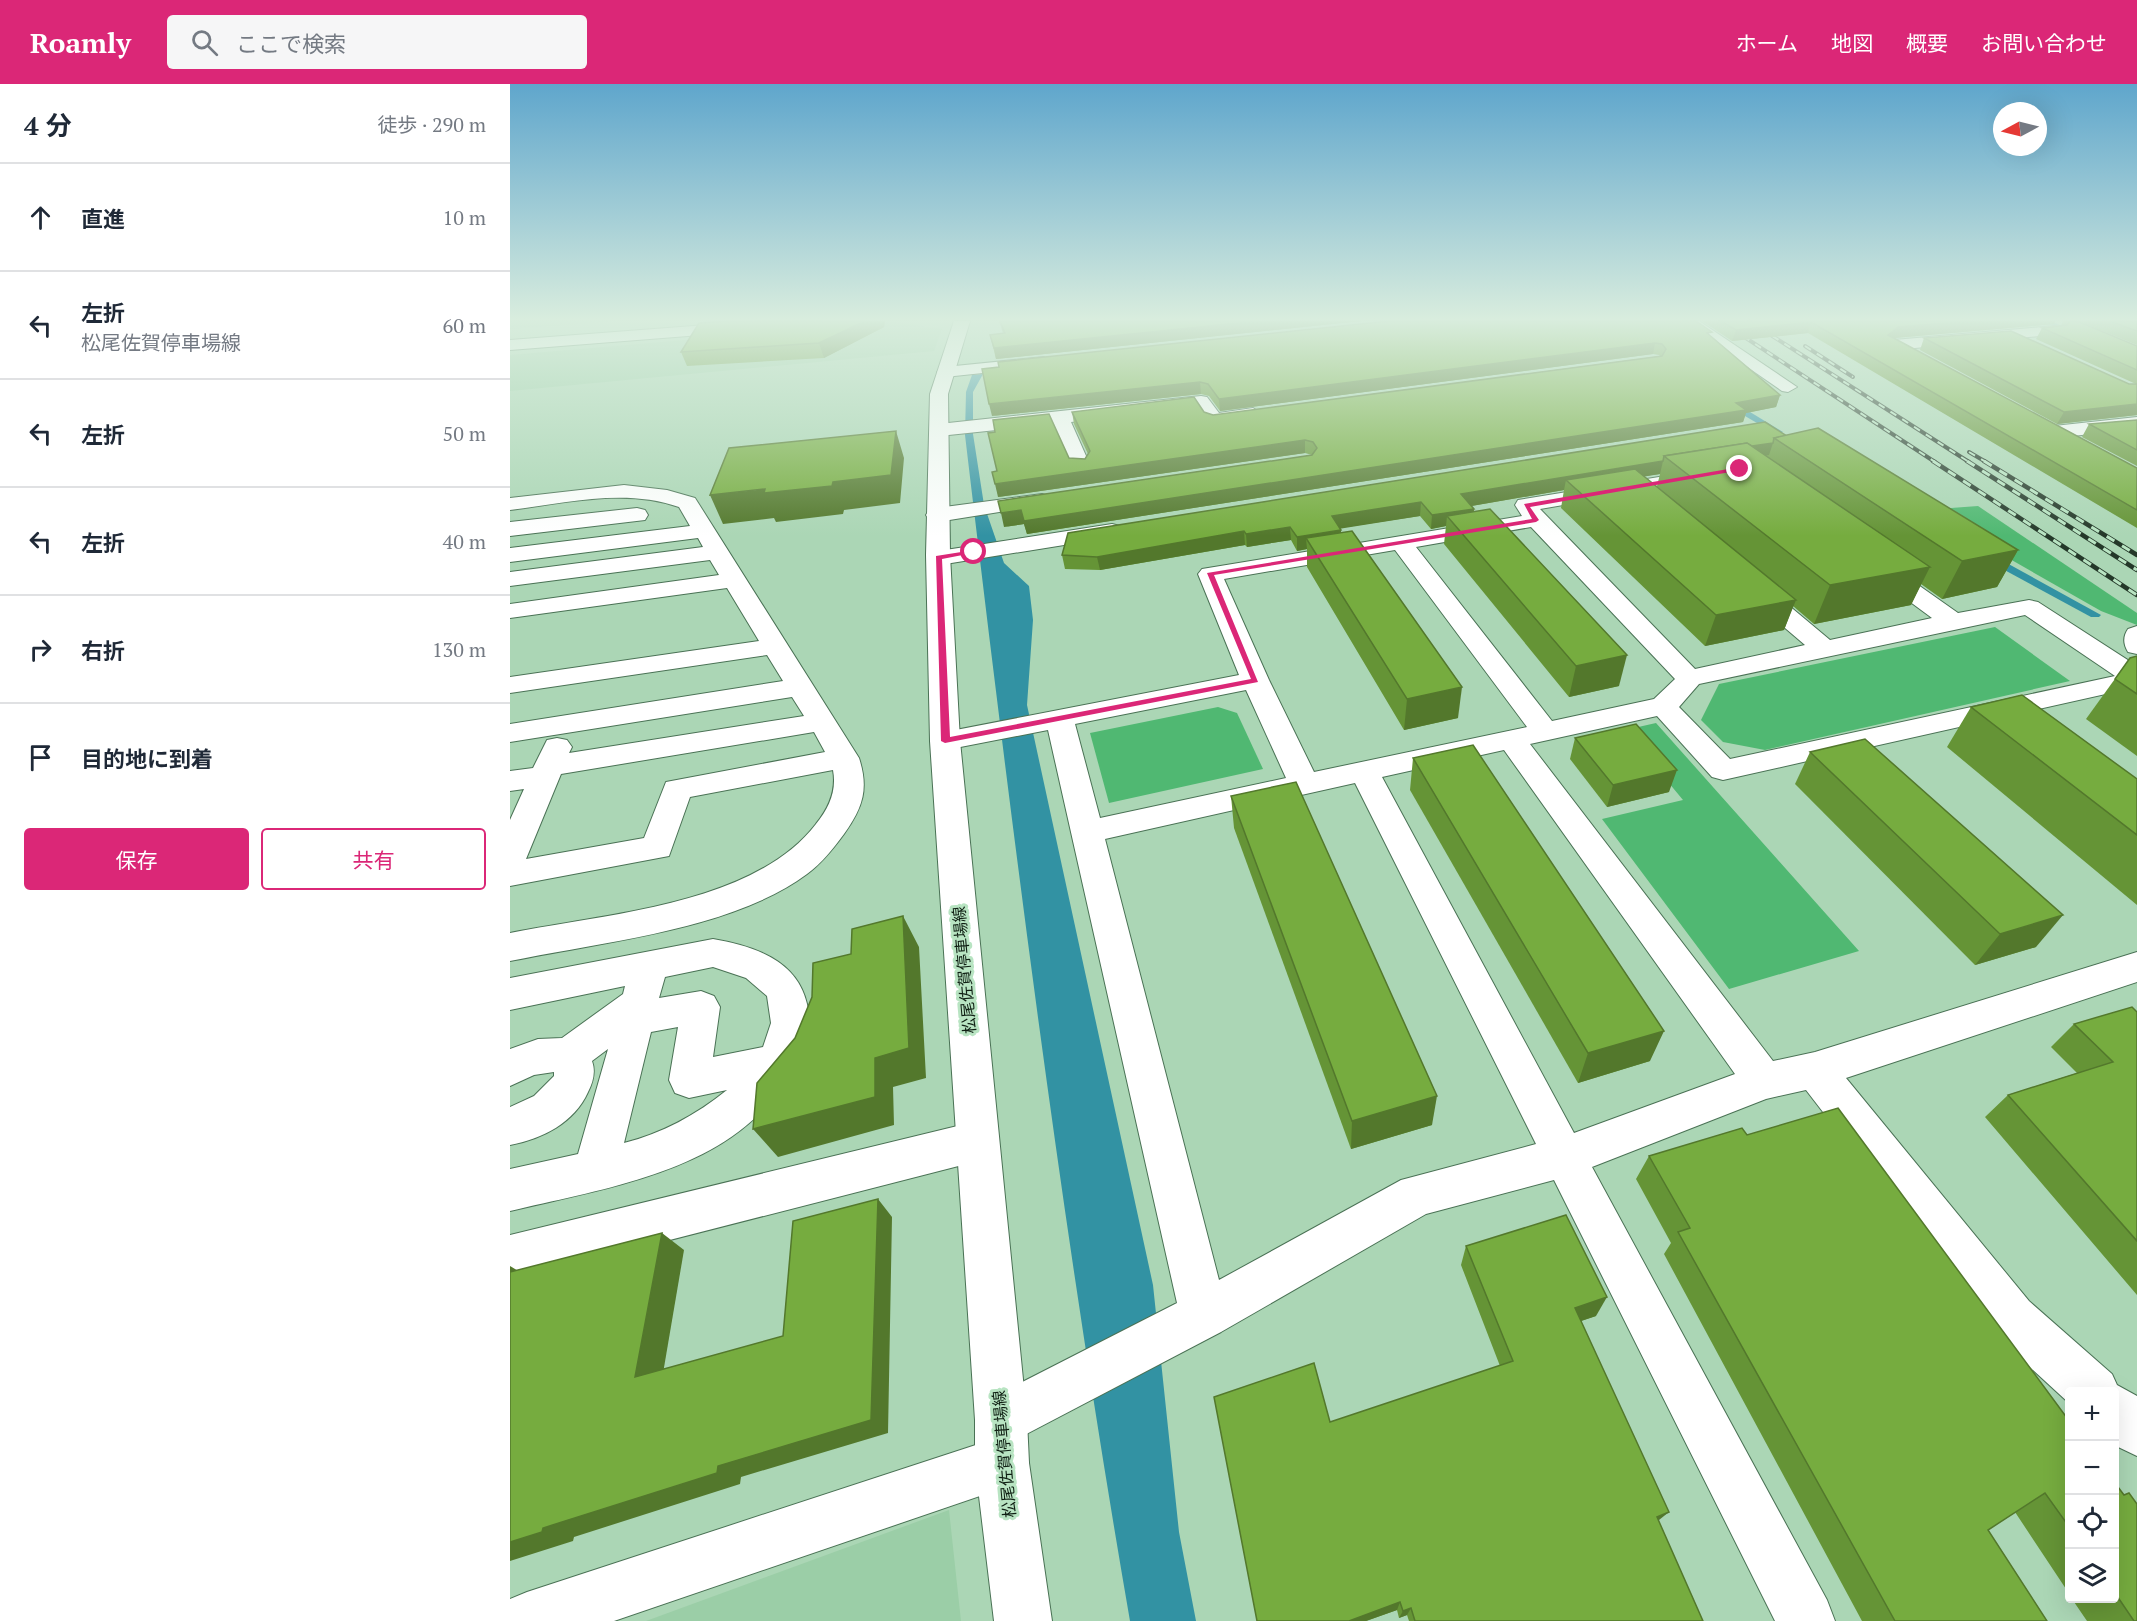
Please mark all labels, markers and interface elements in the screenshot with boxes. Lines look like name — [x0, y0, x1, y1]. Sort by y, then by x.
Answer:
search box — [167, 15, 587, 69]
text: Roamly — [30, 24, 131, 61]
icon: search — [188, 26, 221, 59]
text: ここで検索 — [236, 29, 346, 58]
text: ホーム — [1736, 29, 1798, 57]
text: 地図 — [1831, 29, 1873, 57]
text: 概要 — [1906, 29, 1948, 57]
text: お問い合わせ — [1981, 29, 2107, 57]
north arrow — [1993, 102, 2047, 156]
text: 4 分 — [24, 108, 72, 142]
text: 徒歩 · 290 m — [377, 111, 486, 138]
icon: ahead — [24, 201, 57, 234]
text: 直進 — [81, 204, 125, 233]
text: 10 m — [443, 204, 486, 231]
text: 左折 — [81, 298, 125, 327]
icon: left — [24, 309, 57, 342]
text: 60 m — [443, 312, 486, 339]
text: 松尾佐賀停車場線 — [81, 329, 241, 356]
icon: left — [24, 417, 57, 450]
text: 左折 — [81, 420, 125, 449]
text: 50 m — [443, 420, 486, 447]
route end — [1726, 455, 1752, 481]
icon: left — [24, 525, 57, 558]
text: 左折 — [81, 528, 125, 557]
text: 40 m — [443, 528, 486, 555]
route start — [960, 538, 986, 564]
icon: right — [24, 633, 57, 666]
text: 右折 — [81, 636, 125, 665]
text: 130 m — [432, 636, 486, 663]
icon: arrive — [24, 741, 57, 774]
text: 目的地に到着 — [81, 744, 213, 773]
button: 保存 — [24, 828, 249, 890]
button: 共有 — [261, 828, 486, 890]
street label: 松尾佐賀停車場線 — [947, 905, 981, 1035]
map controls — [2065, 1387, 2119, 1603]
button: + — [2065, 1387, 2119, 1441]
street label: 松尾佐賀停車場線 — [987, 1389, 1021, 1519]
button: − — [2065, 1441, 2119, 1495]
button: locate — [2065, 1495, 2119, 1549]
button: layers — [2065, 1549, 2119, 1603]

